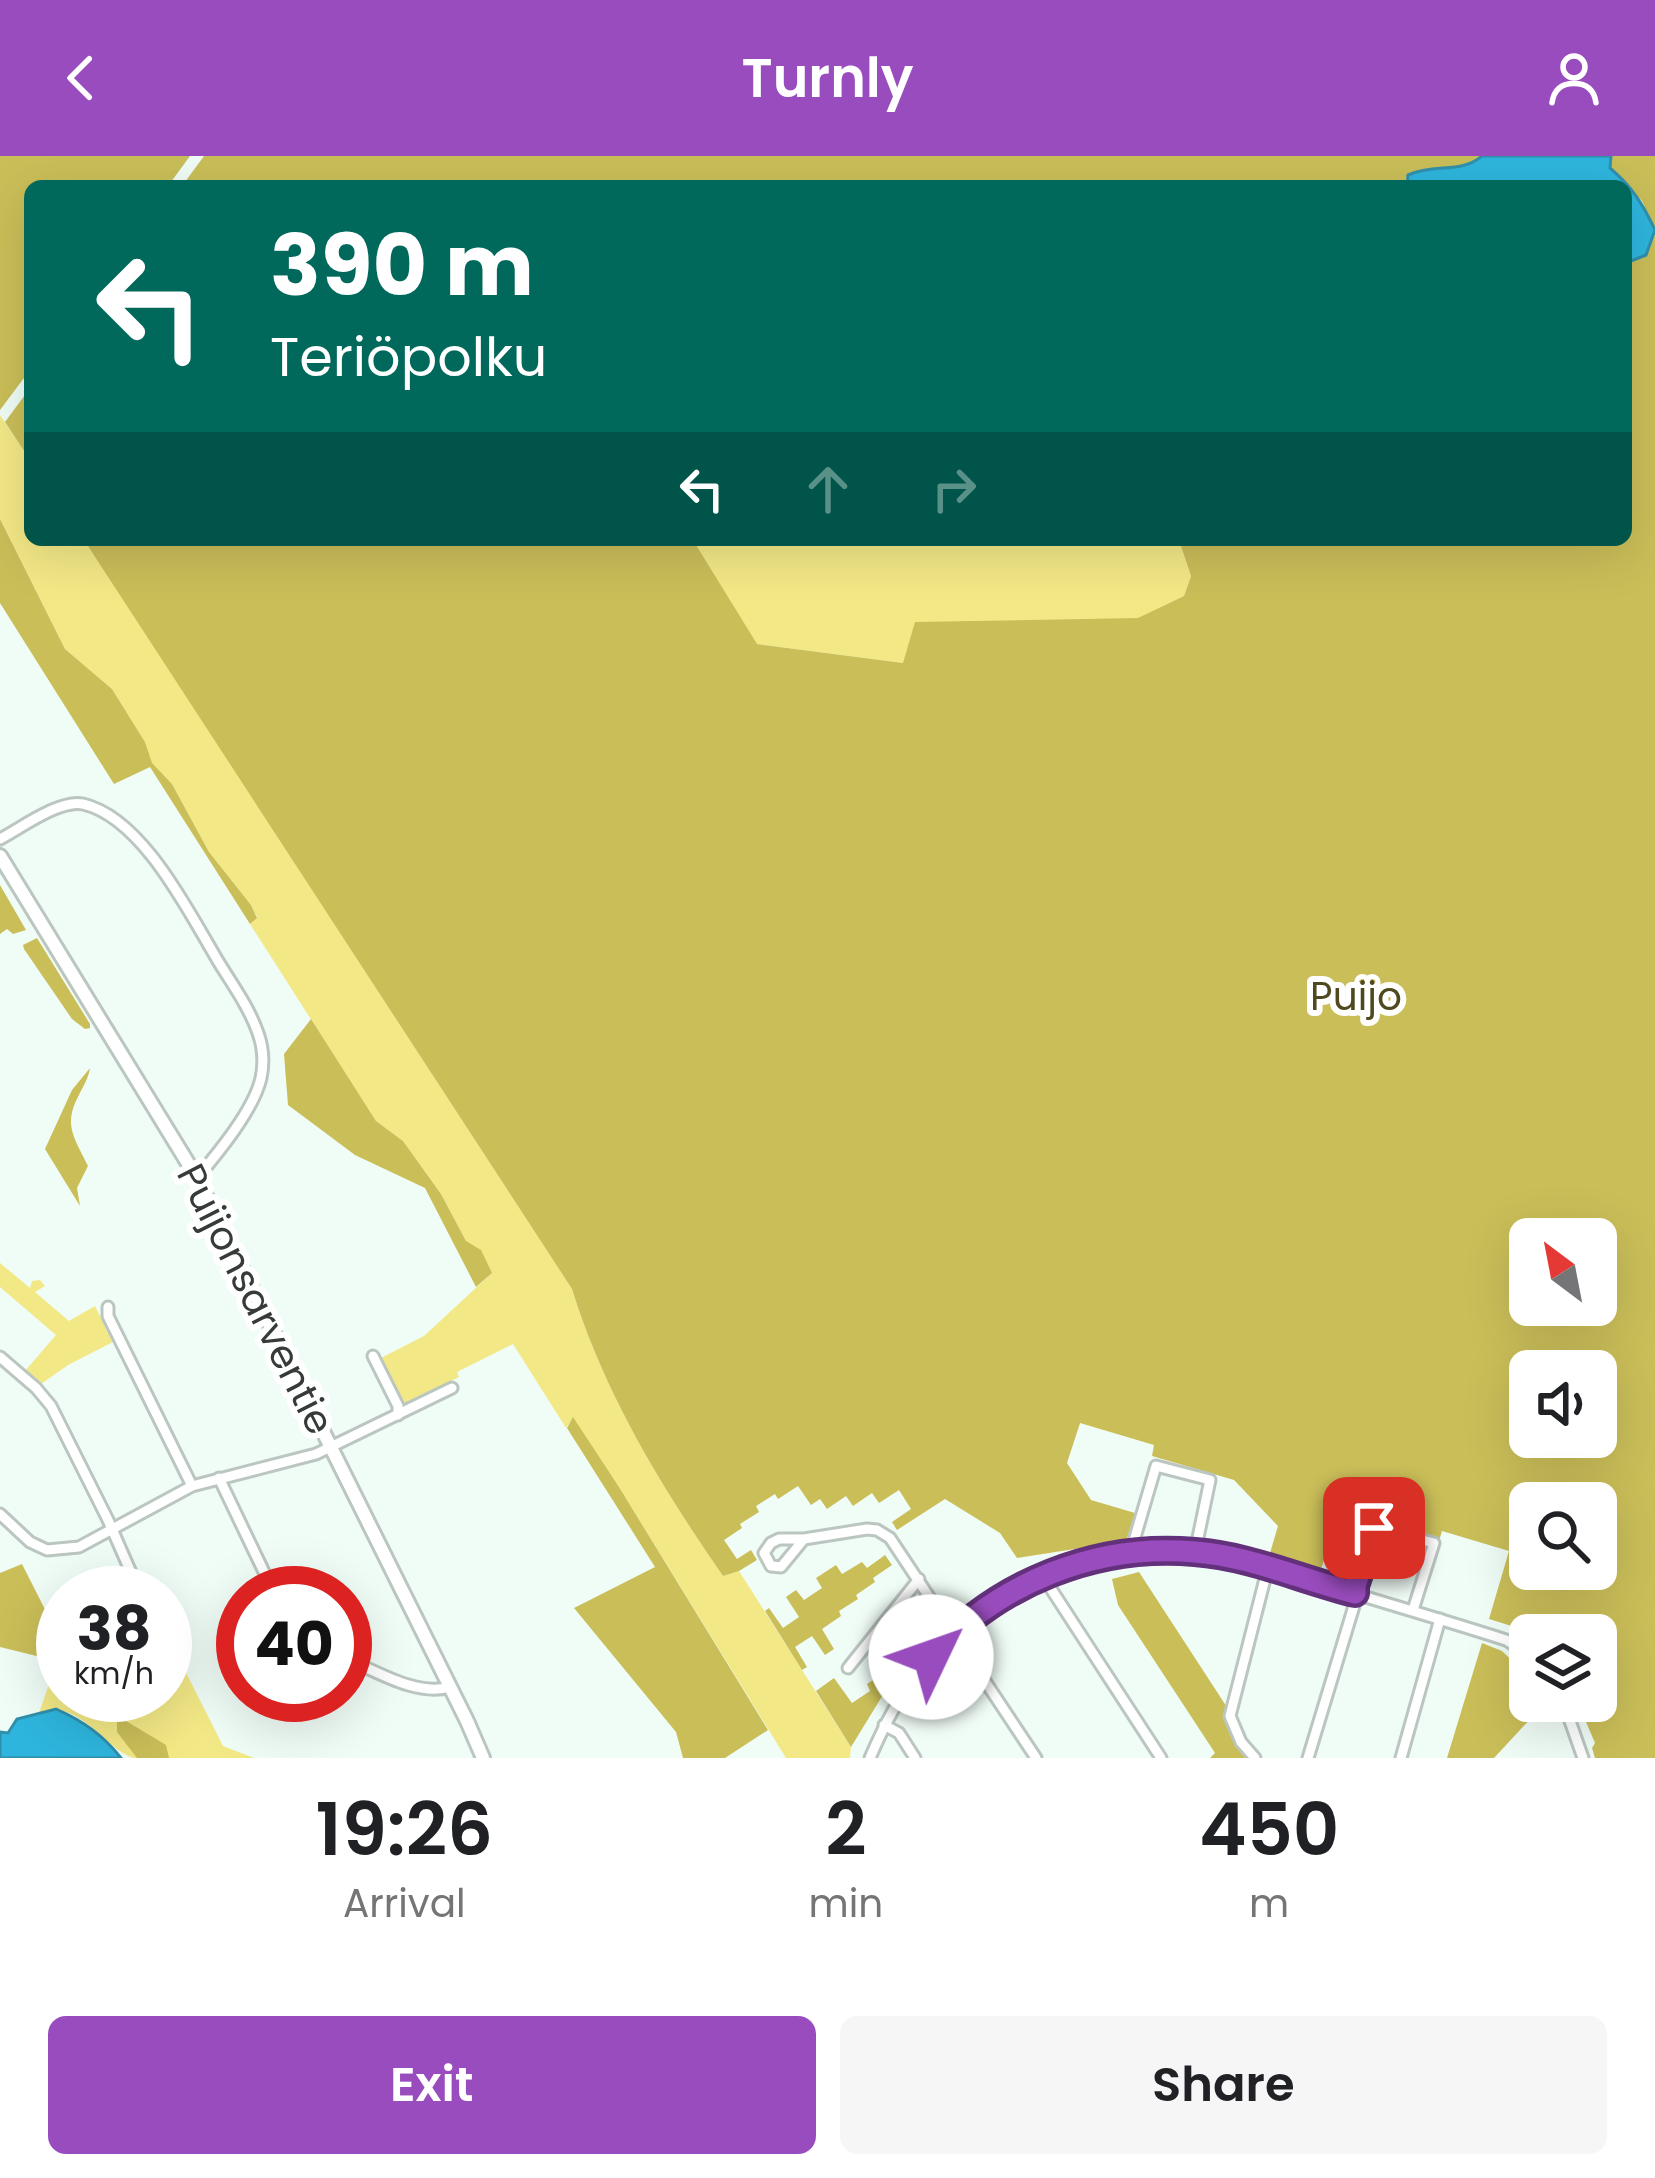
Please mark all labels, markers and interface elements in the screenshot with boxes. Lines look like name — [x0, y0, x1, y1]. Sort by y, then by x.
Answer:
text: Turnly — [741, 40, 914, 116]
icon: back — [48, 45, 114, 111]
icon: person — [1541, 45, 1607, 111]
text: 390 m — [270, 207, 534, 324]
icon: left — [72, 228, 228, 384]
text: Teriöpolku — [270, 319, 547, 395]
icon: left — [669, 456, 735, 522]
icon: ahead — [795, 456, 861, 522]
icon: right — [921, 456, 987, 522]
park label: Puijo — [1310, 969, 1402, 1024]
street label: Puijonsarventie — [164, 1154, 347, 1444]
north arrow — [1509, 1218, 1617, 1326]
map controls — [1509, 1218, 1617, 1722]
button: sound — [1509, 1350, 1617, 1458]
pin — [1323, 1477, 1425, 1579]
button: search — [1509, 1482, 1617, 1590]
icon: arrive — [1341, 1495, 1407, 1561]
speed limit sign: 40 — [216, 1566, 372, 1722]
text: 38 — [76, 1587, 152, 1671]
position arrow — [868, 1594, 994, 1720]
button: layers — [1509, 1614, 1617, 1722]
text: km/h — [74, 1652, 154, 1695]
text: 19:26 — [316, 1779, 493, 1880]
text: 2 — [825, 1779, 867, 1880]
text: 450 — [1199, 1779, 1339, 1880]
text: Arrival — [343, 1876, 466, 1931]
text: min — [809, 1876, 883, 1931]
text: m — [1249, 1876, 1289, 1931]
button: Exit — [48, 2016, 816, 2154]
button: Share — [840, 2016, 1607, 2154]

